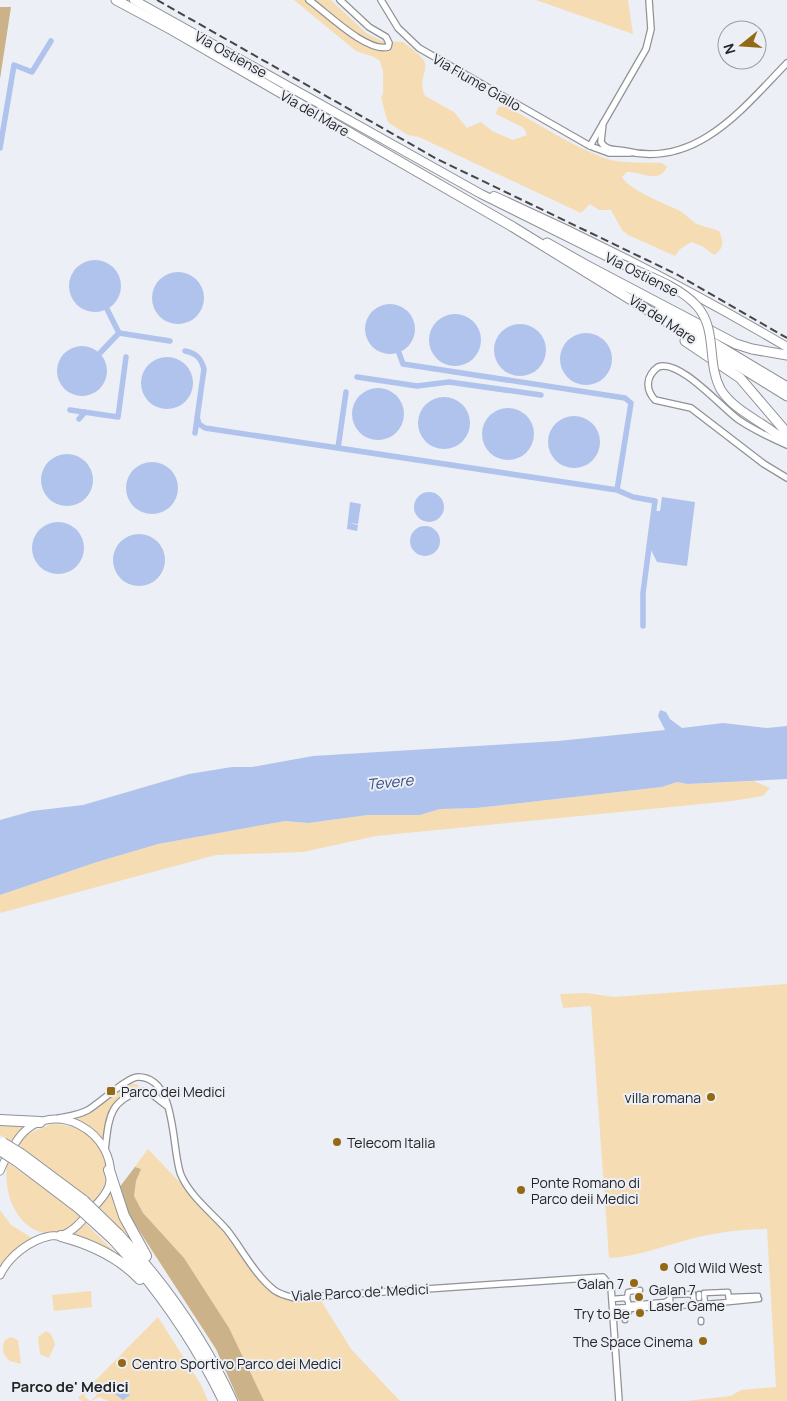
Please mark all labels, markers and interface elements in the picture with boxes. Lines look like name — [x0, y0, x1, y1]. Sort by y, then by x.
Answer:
north arrow — [717, 20, 767, 70]
street label: Via Ostiense — [191, 26, 271, 82]
text: N — [719, 41, 740, 57]
street label: Via Fiume Giallo — [429, 49, 525, 115]
street label: Via del Mare — [277, 85, 353, 141]
street label: Via Ostiense — [602, 247, 682, 301]
street label: Via del Mare — [625, 290, 701, 348]
water label: Tevere — [366, 769, 415, 795]
place label: Parco dei Medici — [121, 1082, 225, 1101]
marker: Parco dei Medici — [105, 1085, 117, 1097]
place label: villa romana — [625, 1088, 701, 1107]
marker: villa romana — [705, 1091, 717, 1103]
place label: Telecom Italia — [347, 1133, 435, 1152]
marker: Telecom Italia — [331, 1136, 343, 1148]
place label: Ponte Romano di Parco deii Medici — [531, 1173, 640, 1208]
marker: Ponte Romano di Parco deii Medici — [515, 1184, 527, 1196]
place label: Old Wild West — [674, 1258, 763, 1277]
marker: Old Wild West — [658, 1261, 670, 1273]
place label: Galan 7 — [577, 1274, 624, 1293]
marker: Galan 7 — [628, 1277, 640, 1289]
street label: Viale Parco de' Medici — [291, 1279, 429, 1305]
place label: Galan 7 Laser Game — [649, 1280, 725, 1315]
marker: Galan 7 Laser Game — [633, 1291, 645, 1303]
place label: Try to Be — [574, 1304, 630, 1323]
marker: Try to Be — [634, 1307, 646, 1319]
place label: The Space Cinema — [573, 1332, 693, 1351]
marker: The Space Cinema — [697, 1335, 709, 1347]
place label: Centro Sportivo Parco dei Medici — [132, 1354, 341, 1373]
marker: Centro Sportivo Parco dei Medici — [116, 1357, 128, 1369]
district label: Parco de' Medici — [11, 1376, 129, 1397]

